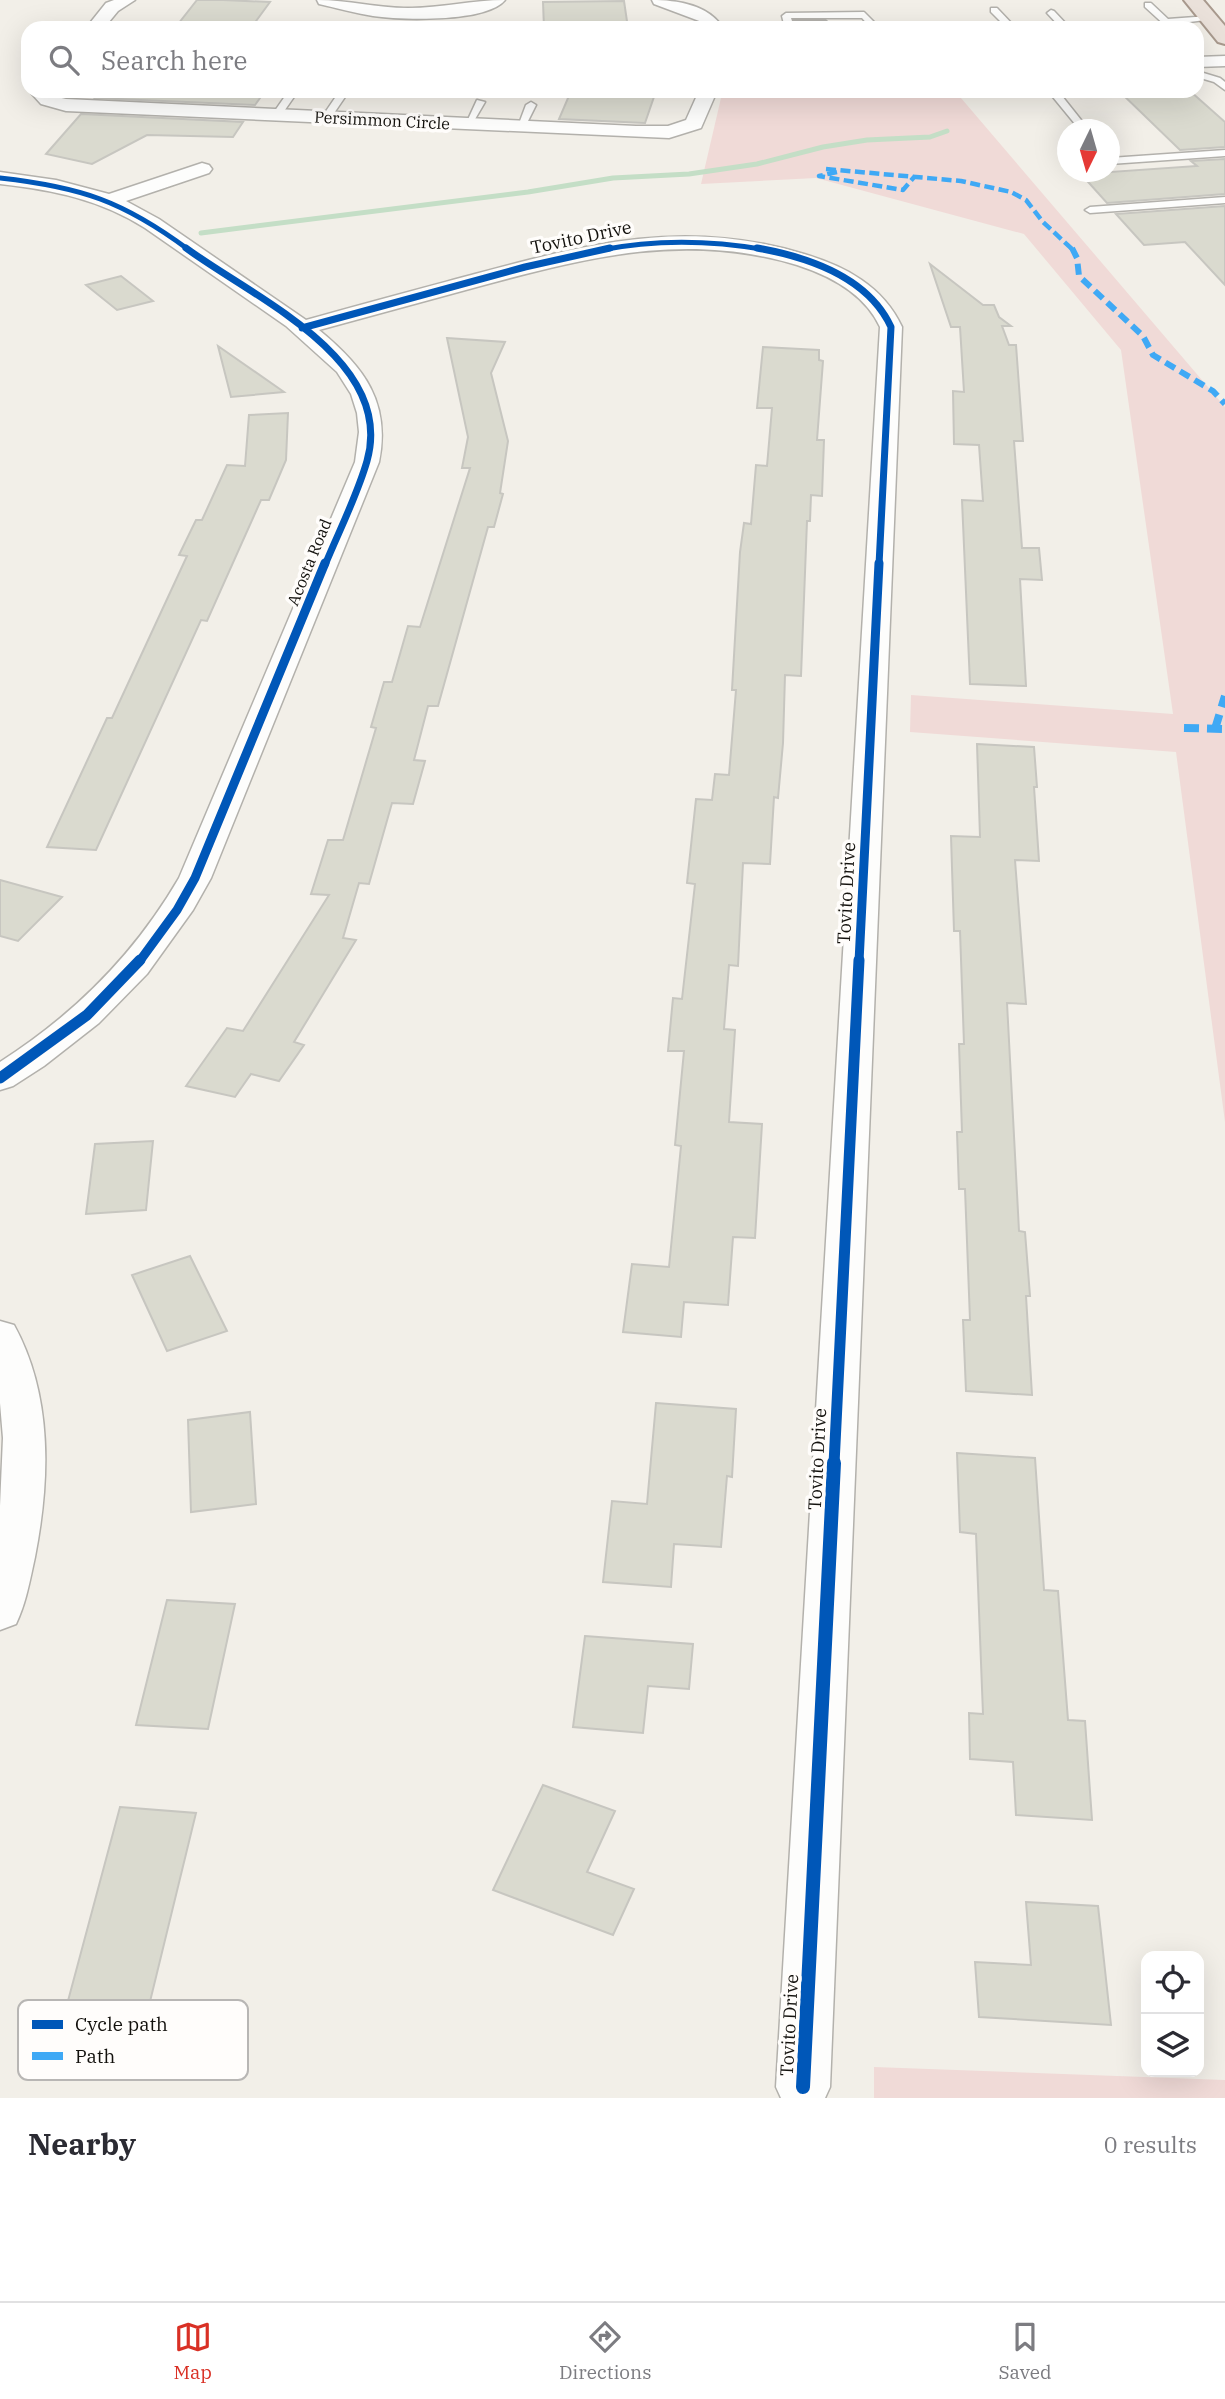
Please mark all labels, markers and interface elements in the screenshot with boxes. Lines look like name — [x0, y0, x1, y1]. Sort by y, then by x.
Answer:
search box — [21, 21, 1204, 98]
icon: search — [45, 41, 83, 79]
text: Search here — [101, 43, 247, 77]
street label: Persimmon Circle — [314, 106, 450, 134]
north arrow — [1057, 119, 1120, 182]
street label: Tovito Drive — [529, 215, 633, 259]
street label: Acosta Road — [283, 515, 336, 608]
street label: Tovito Drive — [832, 841, 860, 945]
street label: Tovito Drive — [803, 1407, 831, 1511]
map controls — [1141, 1951, 1204, 2077]
button: locate — [1141, 1951, 1204, 2014]
street label: Tovito Drive — [775, 1973, 803, 2077]
legend — [18, 2000, 248, 2080]
text: Cycle path — [75, 2012, 168, 2036]
button: layers — [1141, 2014, 1204, 2077]
text: Path — [75, 2044, 115, 2068]
text: Nearby — [28, 2124, 136, 2163]
text: 0 results — [1104, 2129, 1197, 2159]
tab: Map — [173, 2318, 212, 2384]
tab: Directions — [559, 2318, 652, 2384]
tab: Saved — [998, 2318, 1052, 2384]

